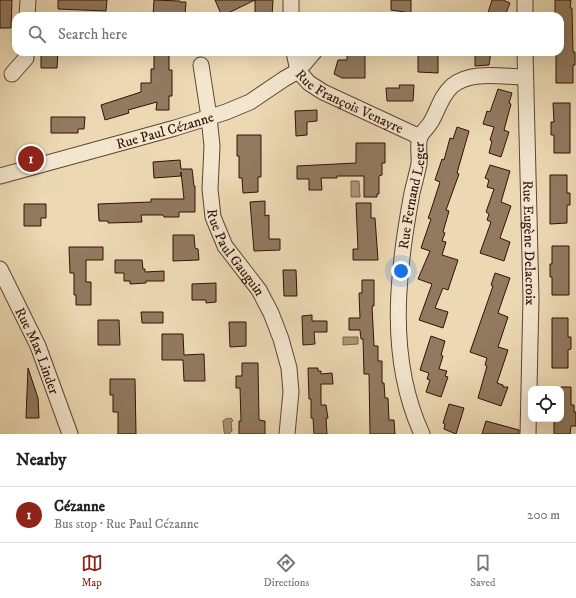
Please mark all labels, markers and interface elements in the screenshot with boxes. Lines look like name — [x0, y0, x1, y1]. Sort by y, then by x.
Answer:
search box — [12, 12, 564, 56]
icon: search — [26, 23, 48, 45]
text: Search here — [58, 25, 127, 44]
street label: Rue François Venayre — [291, 66, 406, 138]
street label: Rue Paul Cézanne — [114, 108, 216, 154]
street label: Rue Fernand Leger — [395, 141, 429, 250]
pin: 1 — [18, 144, 44, 174]
street label: Rue Eugène Delacroix — [518, 180, 539, 306]
street label: Rue Paul Gauguin — [202, 208, 269, 300]
your location — [391, 261, 411, 281]
street label: Rue Max Linder — [10, 305, 63, 398]
map controls — [528, 386, 564, 422]
button: locate — [528, 386, 564, 422]
text: Nearby — [16, 449, 66, 471]
text: Cézanne — [54, 497, 105, 516]
text: 1 — [27, 507, 31, 523]
text: 200 m — [527, 507, 560, 523]
text: Bus stop · Rue Paul Cézanne — [54, 516, 199, 532]
tab: Map — [81, 552, 103, 590]
tab: Directions — [264, 552, 309, 590]
tab: Saved — [470, 552, 495, 590]

